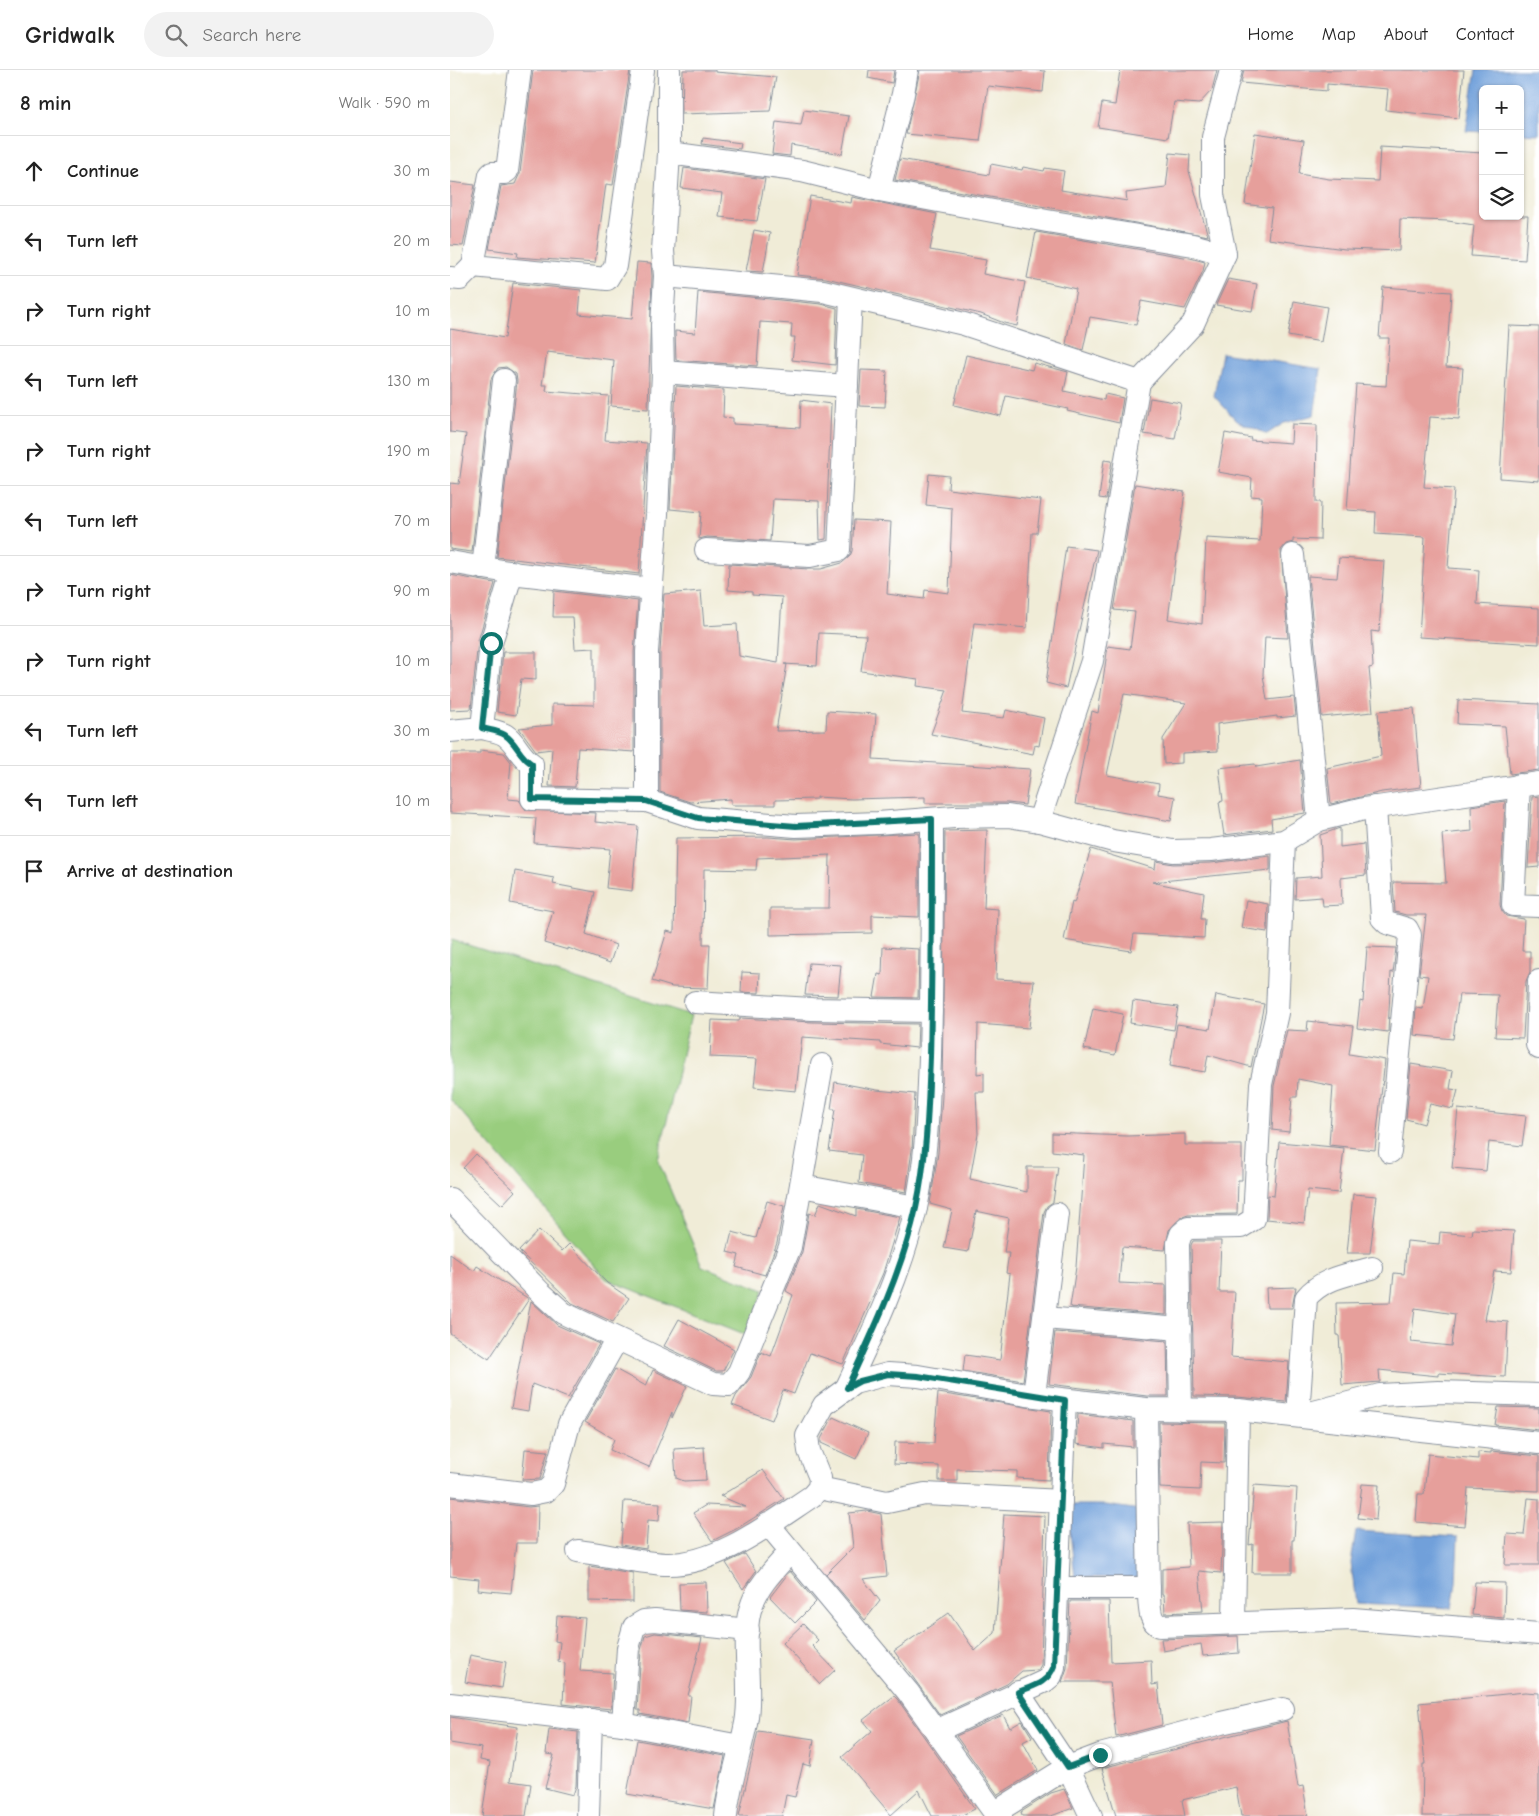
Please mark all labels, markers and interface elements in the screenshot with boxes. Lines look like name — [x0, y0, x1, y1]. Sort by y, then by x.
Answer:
search box — [144, 12, 494, 57]
text: Gridwalk — [25, 21, 114, 49]
icon: search — [162, 21, 190, 49]
text: Search here — [202, 24, 301, 46]
text: Home — [1247, 24, 1294, 45]
text: Map — [1322, 24, 1356, 45]
text: About — [1384, 24, 1428, 45]
text: Contact — [1456, 24, 1514, 45]
map controls — [1479, 85, 1524, 220]
button: + — [1479, 85, 1524, 130]
text: 8 min — [20, 91, 71, 115]
text: Walk · 590 m — [339, 94, 430, 112]
button: − — [1479, 130, 1524, 175]
icon: ahead — [20, 157, 48, 185]
text: Continue — [67, 160, 139, 182]
text: 30 m — [394, 162, 430, 180]
button: layers — [1479, 175, 1524, 220]
icon: left — [20, 227, 48, 255]
text: Turn left — [67, 230, 138, 252]
text: 20 m — [393, 232, 430, 250]
icon: right — [20, 297, 48, 325]
text: Turn right — [67, 300, 151, 322]
text: 10 m — [395, 302, 430, 320]
icon: left — [20, 367, 48, 395]
text: Turn left — [67, 370, 138, 392]
text: 130 m — [387, 372, 430, 390]
icon: right — [20, 437, 48, 465]
text: Turn right — [67, 440, 151, 462]
text: 190 m — [387, 442, 430, 460]
icon: left — [20, 507, 48, 535]
text: Turn left — [67, 510, 138, 532]
text: 70 m — [394, 512, 430, 530]
icon: right — [20, 577, 48, 605]
text: Turn right — [67, 580, 151, 602]
text: 90 m — [393, 582, 430, 600]
route start — [480, 632, 503, 655]
icon: right — [20, 647, 48, 675]
text: Turn right — [67, 650, 151, 672]
text: 10 m — [395, 652, 430, 670]
icon: left — [20, 717, 48, 745]
text: Turn left — [67, 720, 138, 742]
text: 30 m — [394, 722, 430, 740]
icon: left — [20, 787, 48, 815]
text: Turn left — [67, 790, 138, 812]
text: 10 m — [395, 792, 430, 810]
icon: arrive — [20, 857, 48, 885]
text: Arrive at destination — [67, 860, 233, 882]
route end — [1089, 1744, 1112, 1767]

